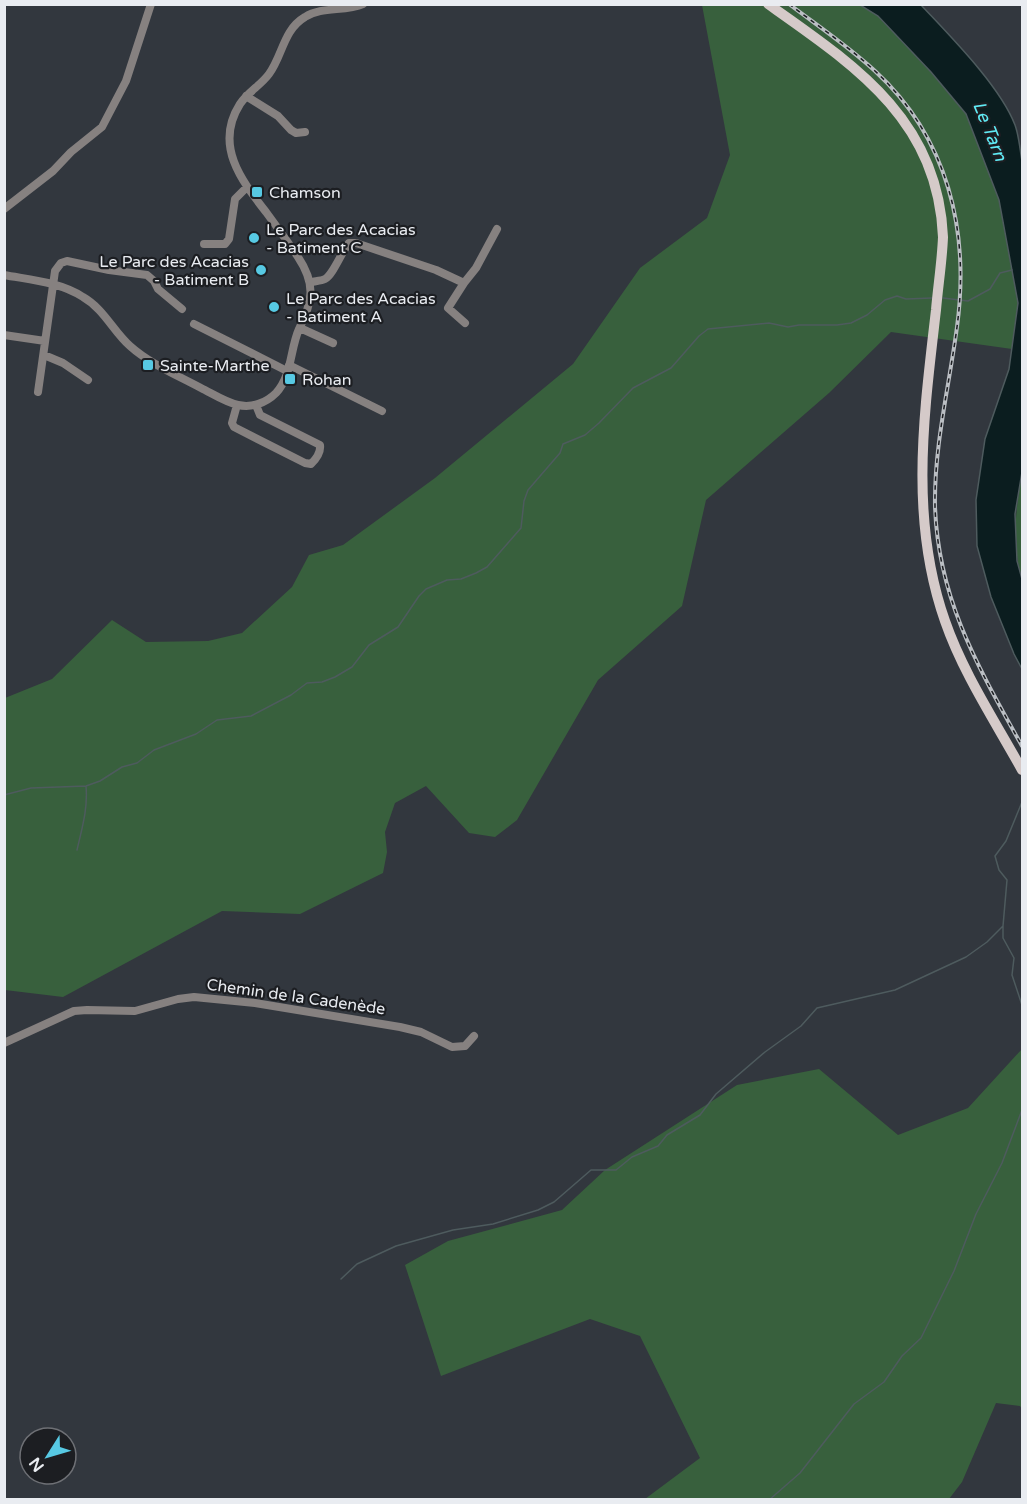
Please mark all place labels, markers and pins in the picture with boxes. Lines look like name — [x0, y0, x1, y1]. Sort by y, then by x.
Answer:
place label: Chamson — [269, 183, 341, 203]
marker: Chamson — [250, 185, 264, 199]
place label: Le Parc des Acacias - Batiment C — [266, 220, 416, 258]
marker: Le Parc des Acacias - Batiment C — [247, 231, 261, 245]
place label: Le Parc des Acacias - Batiment B — [99, 252, 249, 290]
marker: Le Parc des Acacias - Batiment B — [254, 263, 268, 277]
place label: Le Parc des Acacias - Batiment A — [286, 289, 436, 327]
marker: Le Parc des Acacias - Batiment A — [267, 300, 281, 314]
place label: Sainte-Marthe — [160, 356, 269, 376]
marker: Sainte-Marthe — [141, 358, 155, 372]
place label: Rohan — [302, 370, 352, 390]
marker: Rohan — [283, 372, 297, 386]

